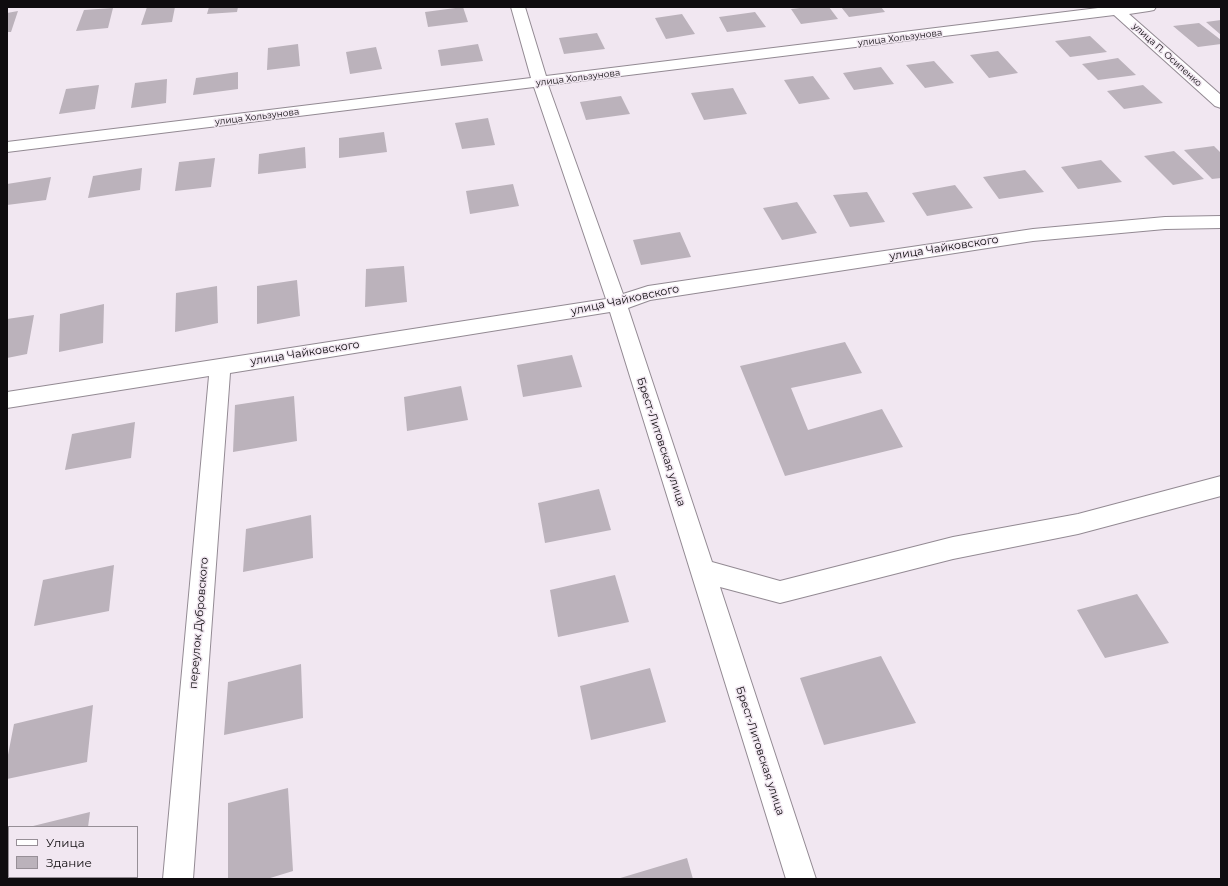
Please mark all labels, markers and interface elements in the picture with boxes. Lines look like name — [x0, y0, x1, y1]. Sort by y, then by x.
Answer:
street label: улица П. Осипенко — [1130, 21, 1204, 89]
street label: улица Хользунова — [857, 27, 943, 49]
street label: улица Хользунова — [535, 67, 621, 89]
street label: улица Хользунова — [214, 106, 300, 128]
street label: улица Чайковского — [888, 233, 1000, 263]
street label: улица Чайковского — [570, 282, 680, 318]
street label: улица Чайковского — [249, 338, 361, 368]
street label: Брест-Литовская улица — [634, 376, 688, 508]
street label: переулок Дубровского — [187, 557, 211, 689]
street label: Брест-Литовская улица — [733, 685, 787, 817]
legend — [8, 826, 138, 878]
text: Улица — [46, 835, 85, 850]
text: Здание — [46, 855, 92, 870]

